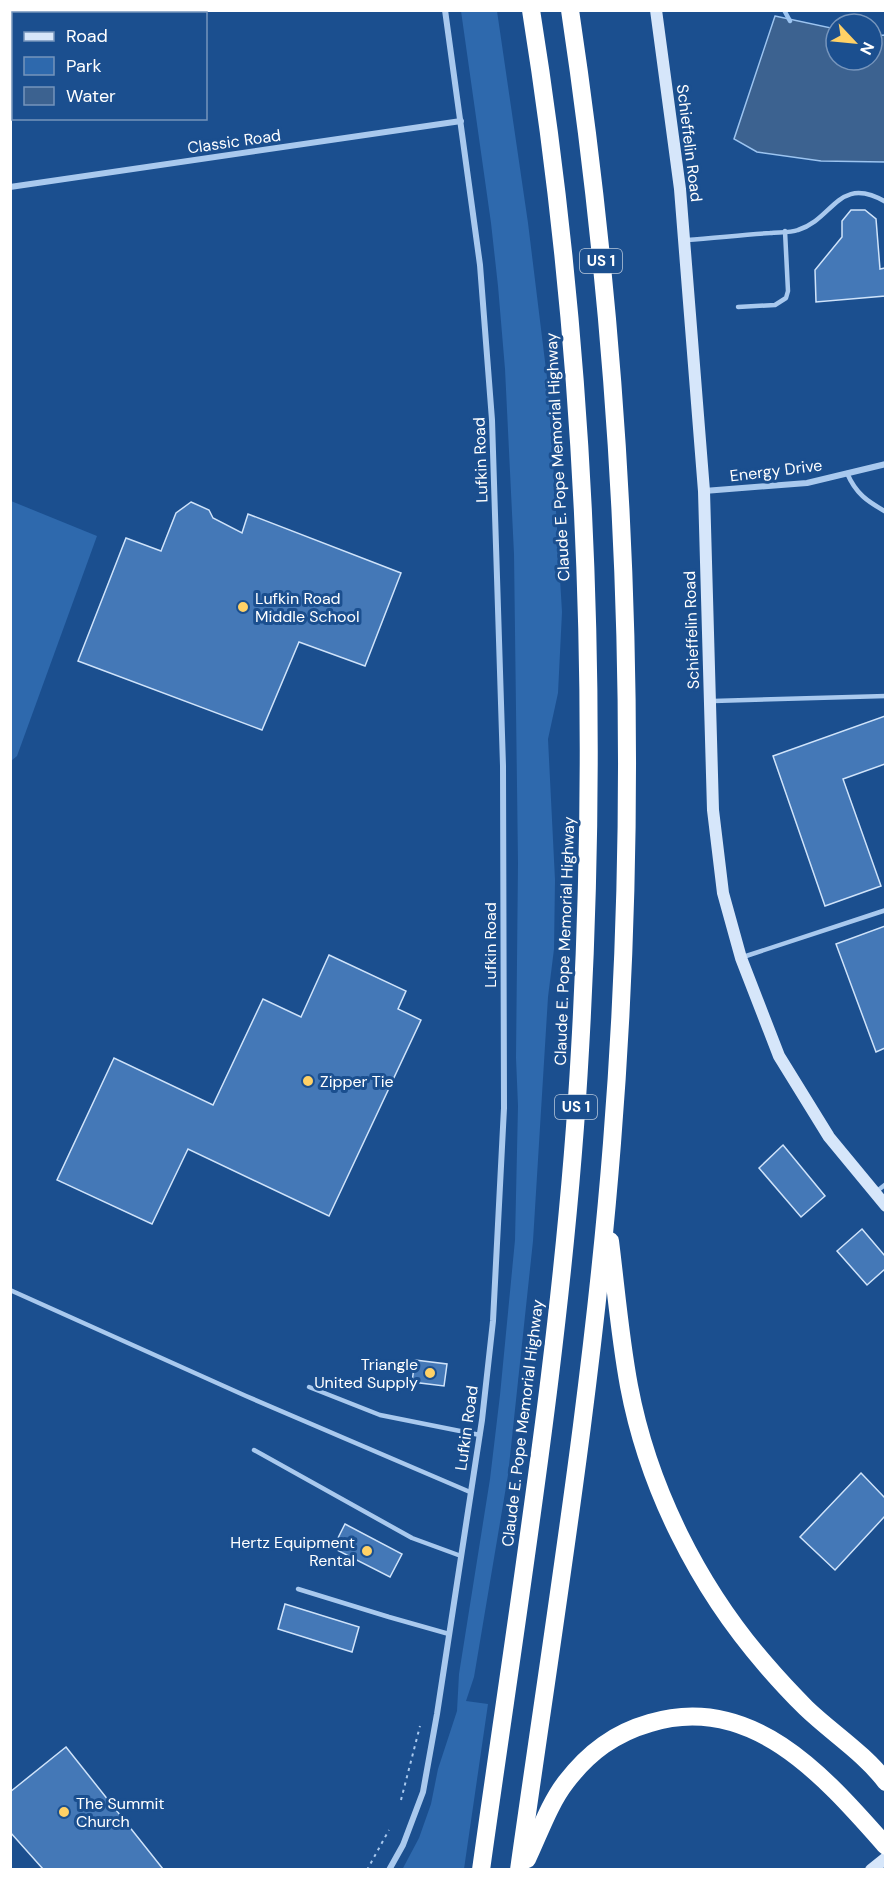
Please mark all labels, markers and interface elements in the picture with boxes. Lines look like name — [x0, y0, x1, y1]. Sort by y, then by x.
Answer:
legend — [12, 12, 207, 120]
north arrow — [824, 12, 884, 72]
text: Road — [66, 24, 108, 48]
text: N — [855, 39, 879, 58]
text: Park — [66, 54, 102, 78]
street label: Schieffelin Road — [672, 83, 707, 203]
text: Water — [66, 84, 116, 108]
street label: Classic Road — [186, 125, 282, 158]
road number: US 1 — [580, 249, 622, 273]
street label: Claude E. Pope Memorial Highway — [540, 332, 575, 582]
street label: Lufkin Road — [469, 417, 492, 503]
street label: Energy Drive — [729, 454, 824, 487]
street label: Schieffelin Road — [679, 570, 704, 689]
place label: Lufkin Road Middle School — [255, 588, 359, 627]
marker: Lufkin Road Middle School — [236, 600, 250, 614]
street label: Claude E. Pope Memorial Highway — [550, 816, 579, 1066]
street label: Lufkin Road — [480, 902, 501, 988]
place label: Zipper Tie — [320, 1071, 394, 1092]
marker: Zipper Tie — [301, 1074, 315, 1088]
road number: US 1 — [555, 1095, 597, 1119]
street label: Claude E. Pope Memorial Highway — [497, 1298, 548, 1548]
place label: Triangle United Supply — [314, 1354, 418, 1393]
marker: Triangle United Supply — [423, 1366, 437, 1380]
street label: Lufkin Road — [450, 1384, 483, 1472]
place label: Hertz Equipment Rental — [230, 1532, 355, 1571]
marker: Hertz Equipment Rental — [360, 1544, 374, 1558]
place label: The Summit Church — [76, 1793, 165, 1832]
marker: The Summit Church — [57, 1805, 71, 1819]

